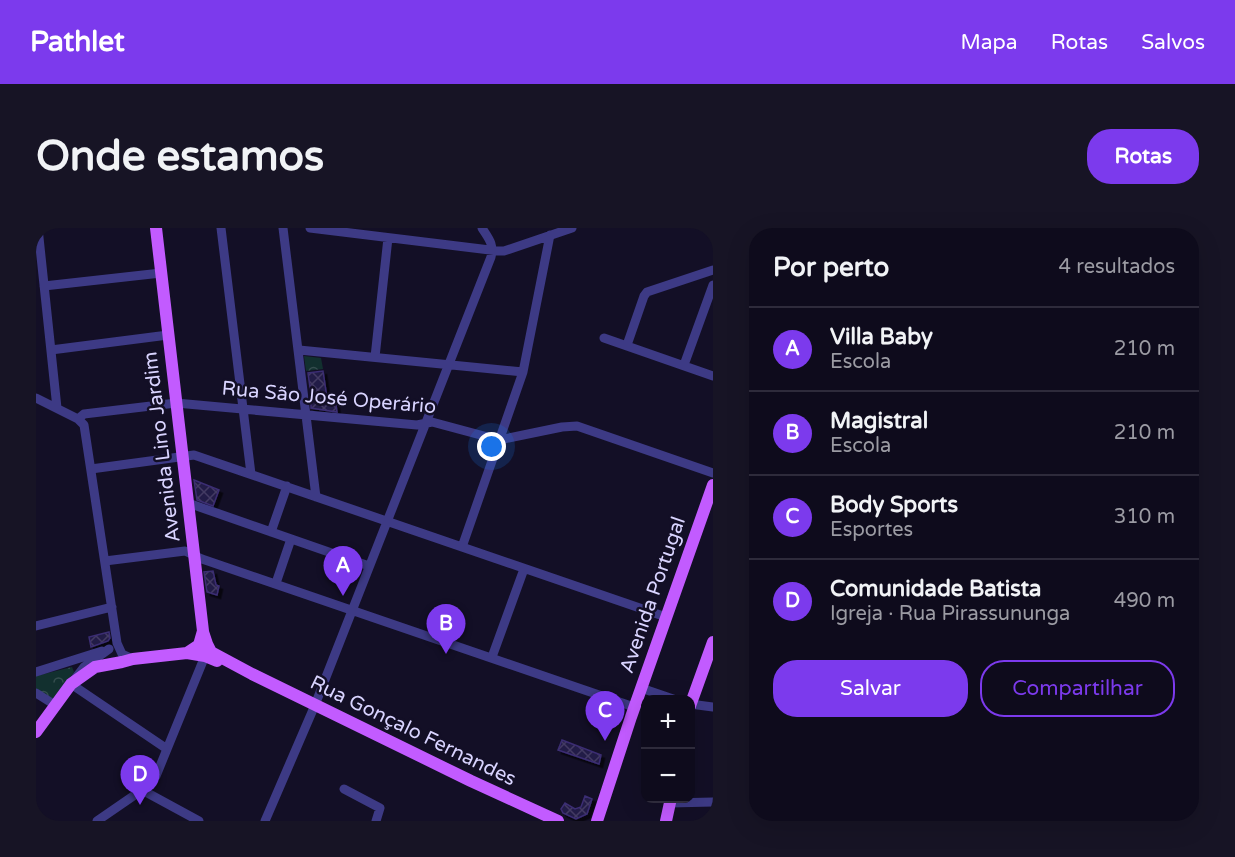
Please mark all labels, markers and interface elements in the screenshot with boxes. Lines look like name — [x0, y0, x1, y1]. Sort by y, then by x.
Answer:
text: Pathlet — [30, 25, 125, 59]
text: Mapa — [960, 30, 1018, 55]
text: Rotas — [1051, 30, 1108, 55]
text: Salvos — [1141, 30, 1205, 55]
button: Rotas — [1087, 129, 1199, 184]
text: Onde estamos — [36, 131, 324, 182]
text: Por perto — [773, 252, 889, 283]
text: 4 resultados — [1059, 255, 1175, 279]
text: Villa Baby — [830, 324, 933, 350]
text: A — [785, 337, 800, 361]
text: 210 m — [1114, 337, 1175, 361]
street label: Avenida Lino Jardim — [138, 350, 186, 544]
text: Escola — [830, 350, 891, 374]
street label: Rua São José Operário — [221, 377, 437, 419]
text: Magistral — [830, 408, 928, 434]
text: B — [786, 421, 799, 445]
text: 210 m — [1114, 421, 1175, 445]
your location — [477, 432, 506, 461]
text: Escola — [830, 434, 891, 458]
text: Body Sports — [830, 492, 958, 518]
text: C — [786, 505, 799, 529]
text: 310 m — [1114, 505, 1175, 529]
street label: Avenida Portugal — [615, 514, 691, 676]
text: Esportes — [830, 518, 913, 542]
pin: A — [324, 546, 362, 596]
text: Comunidade Batista — [830, 576, 1041, 602]
text: D — [785, 589, 800, 613]
text: 490 m — [1114, 589, 1175, 613]
text: Igreja · Rua Pirassununga — [830, 602, 1070, 626]
pin: B — [426, 604, 466, 654]
button: Salvar — [773, 660, 968, 717]
button: Compartilhar — [980, 660, 1175, 717]
street label: Rua Gonçalo Fernandes — [306, 671, 520, 791]
pin: C — [586, 692, 624, 741]
map controls — [641, 695, 695, 803]
button: + — [641, 695, 695, 749]
button: − — [641, 749, 695, 803]
pin: D — [120, 756, 160, 805]

